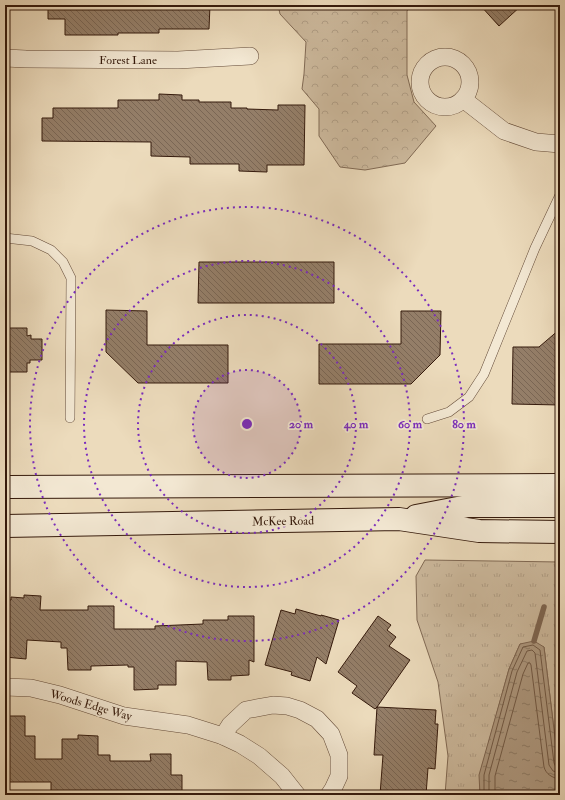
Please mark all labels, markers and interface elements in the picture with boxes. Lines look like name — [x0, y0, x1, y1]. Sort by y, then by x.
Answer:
street label: Forest Lane — [99, 53, 157, 68]
centre of rings — [240, 417, 254, 431]
text: 20 m — [289, 417, 314, 432]
text: 40 m — [343, 417, 369, 432]
text: 60 m — [398, 417, 423, 432]
text: 80 m — [452, 417, 476, 432]
street label: McKee Road — [252, 513, 314, 530]
street label: Woods Edge Way — [47, 686, 134, 725]

